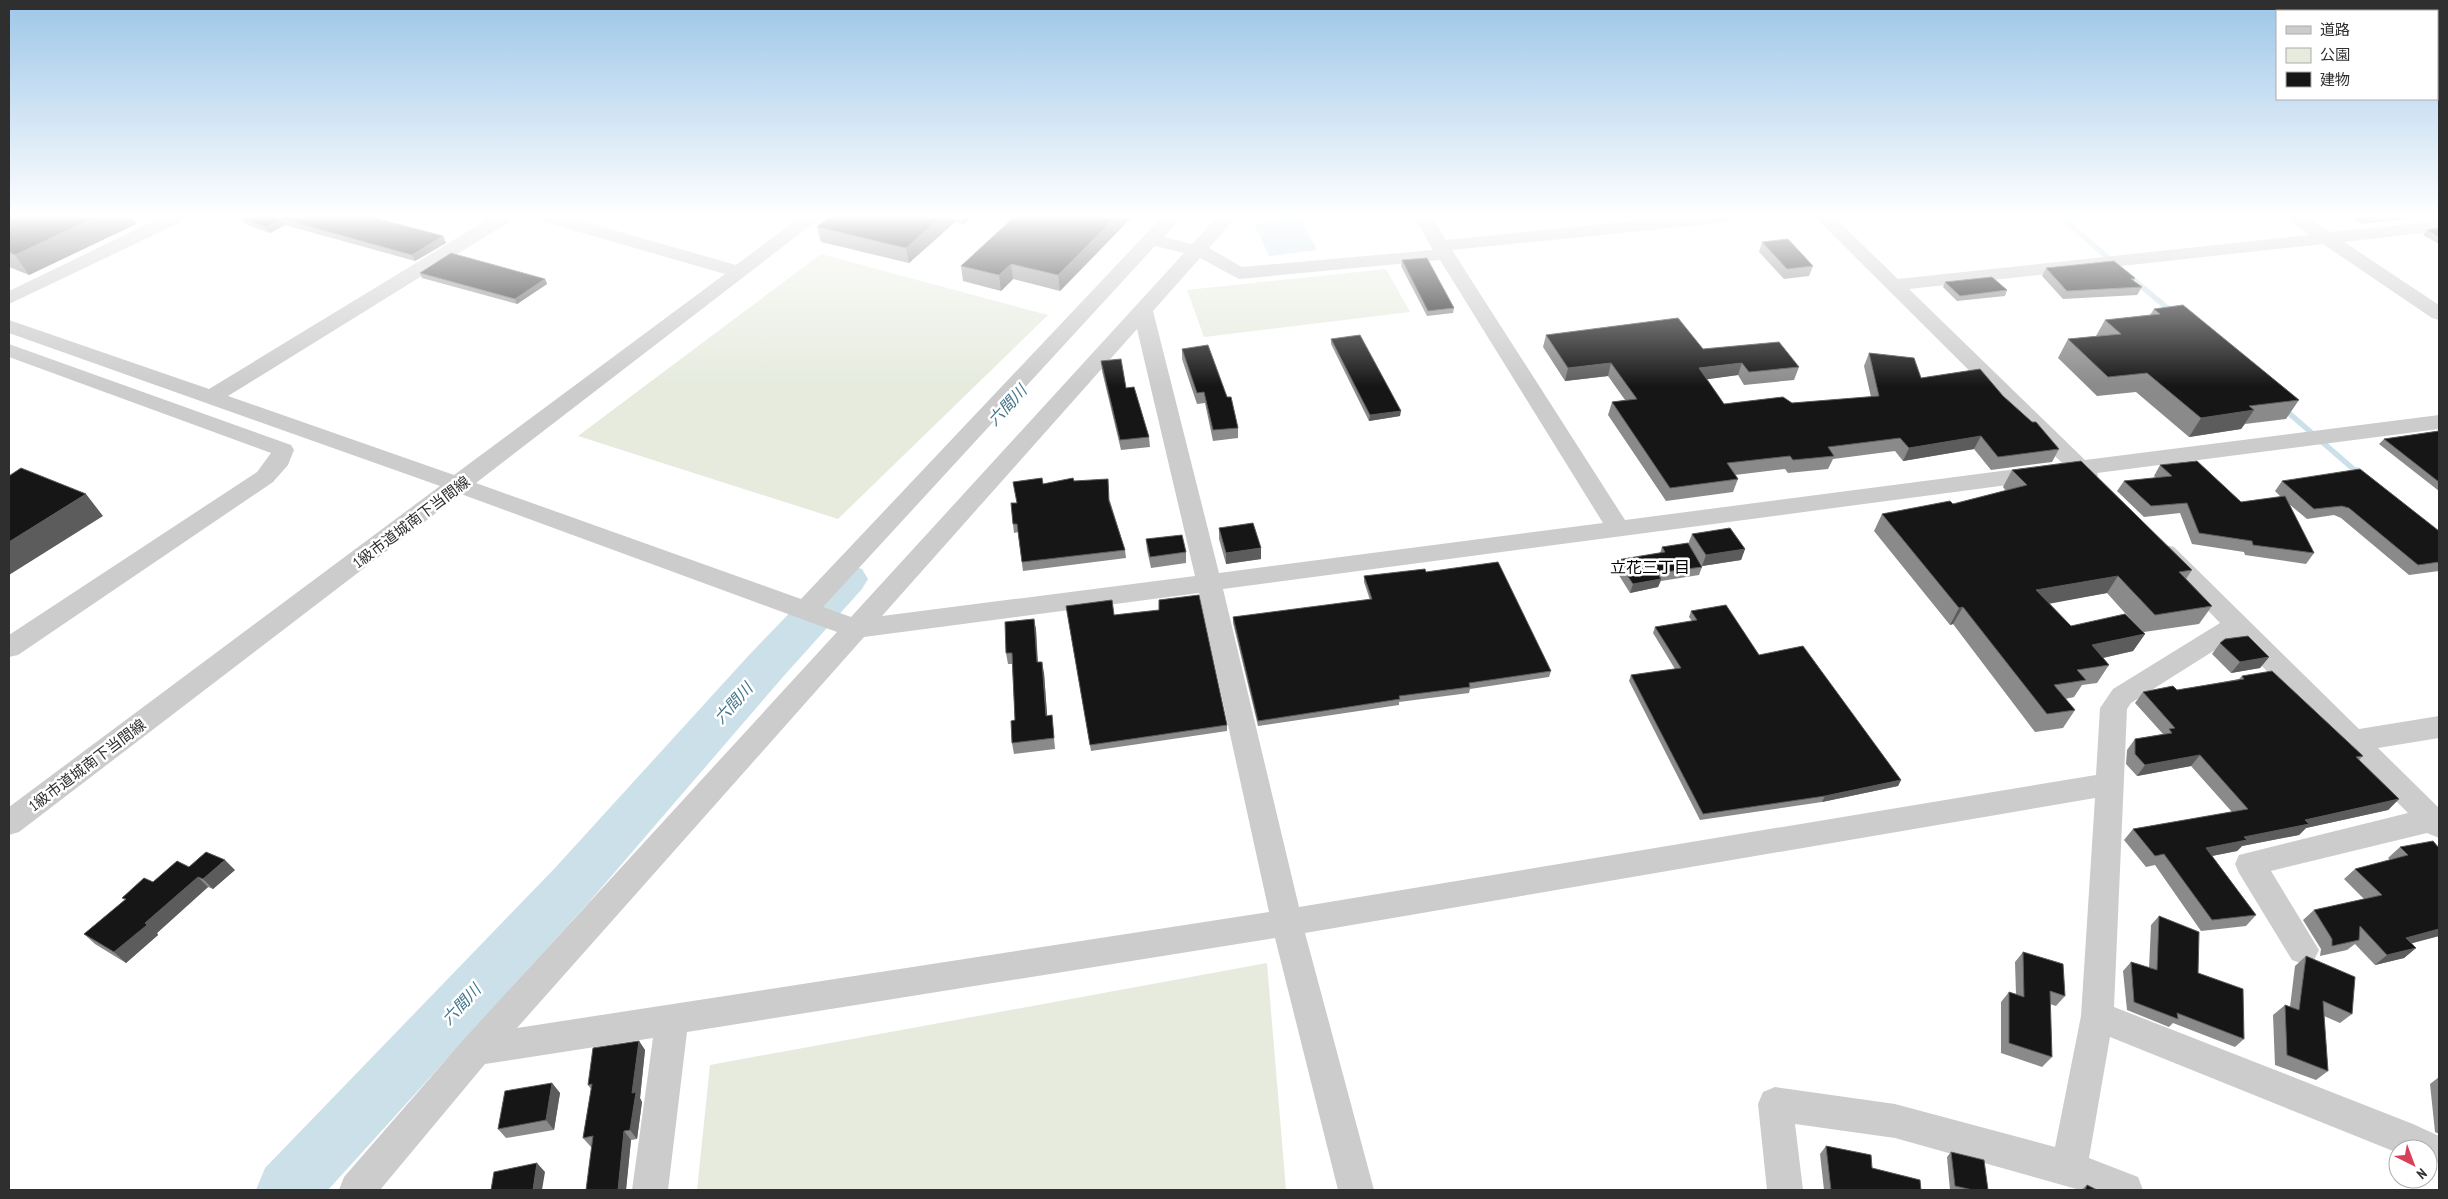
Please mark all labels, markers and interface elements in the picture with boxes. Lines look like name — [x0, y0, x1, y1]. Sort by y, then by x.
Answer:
legend — [2276, 10, 2438, 100]
text: 道路 — [2320, 20, 2350, 39]
text: 公園 — [2320, 45, 2350, 64]
text: 建物 — [2320, 70, 2350, 89]
water label: 六間川 — [983, 379, 1032, 429]
street label: 1級市道城南下当間線 — [349, 472, 473, 572]
district label: 立花三丁目 — [1610, 557, 1690, 577]
water label: 六間川 — [710, 677, 758, 728]
street label: 1級市道城南下当間線 — [25, 715, 149, 815]
water label: 六間川 — [437, 978, 486, 1028]
north arrow — [2388, 1139, 2438, 1189]
text: N — [2413, 1164, 2431, 1183]

